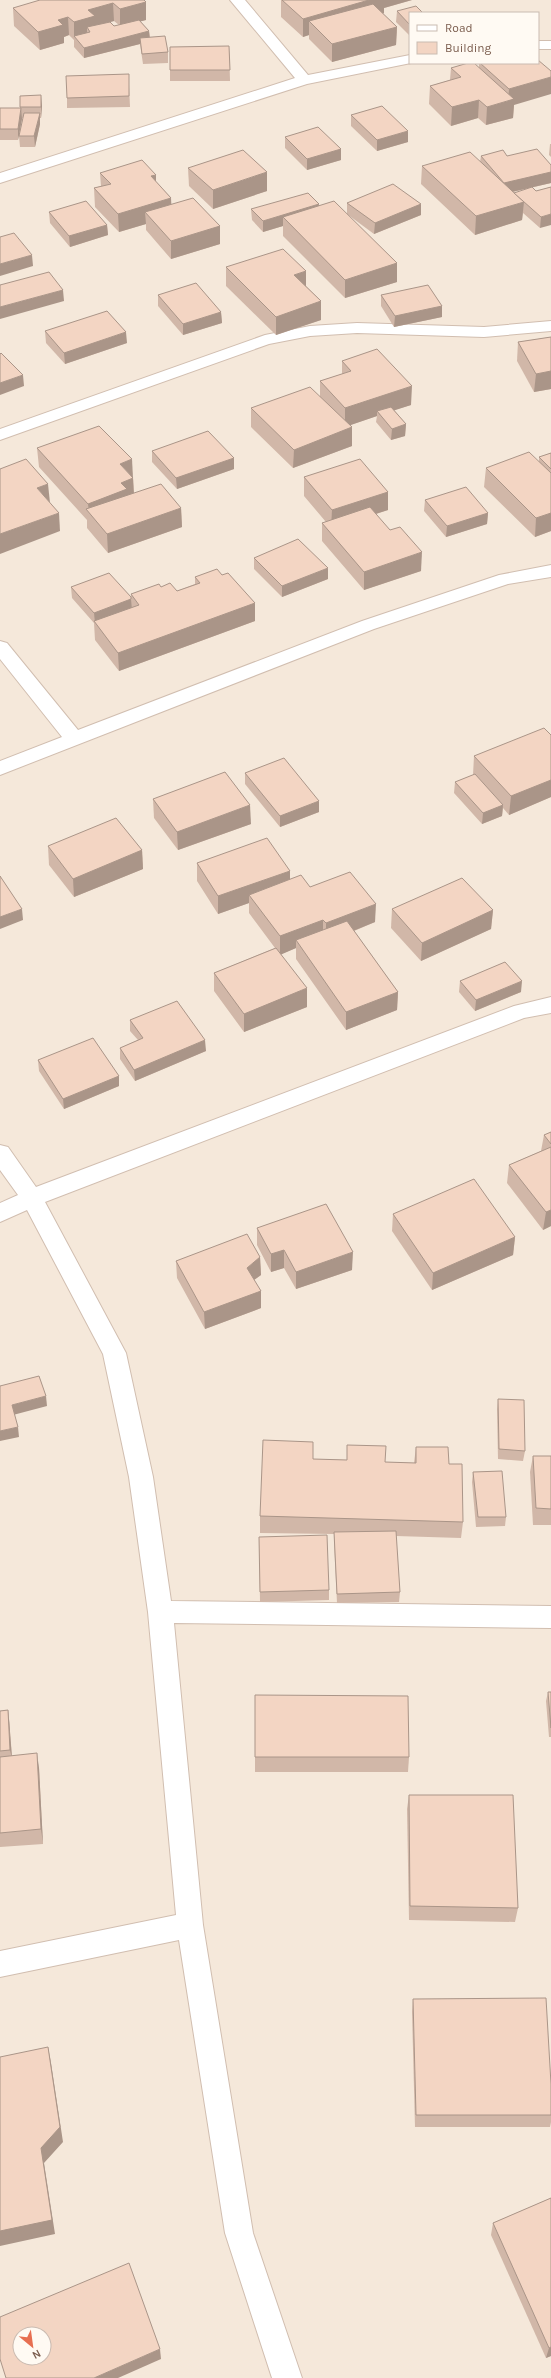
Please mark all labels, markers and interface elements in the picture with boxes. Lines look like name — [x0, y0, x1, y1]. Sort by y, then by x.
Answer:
legend — [409, 12, 539, 64]
text: Road — [445, 21, 473, 35]
text: Building — [445, 41, 492, 55]
north arrow — [12, 2326, 52, 2366]
text: N — [30, 2347, 43, 2362]

